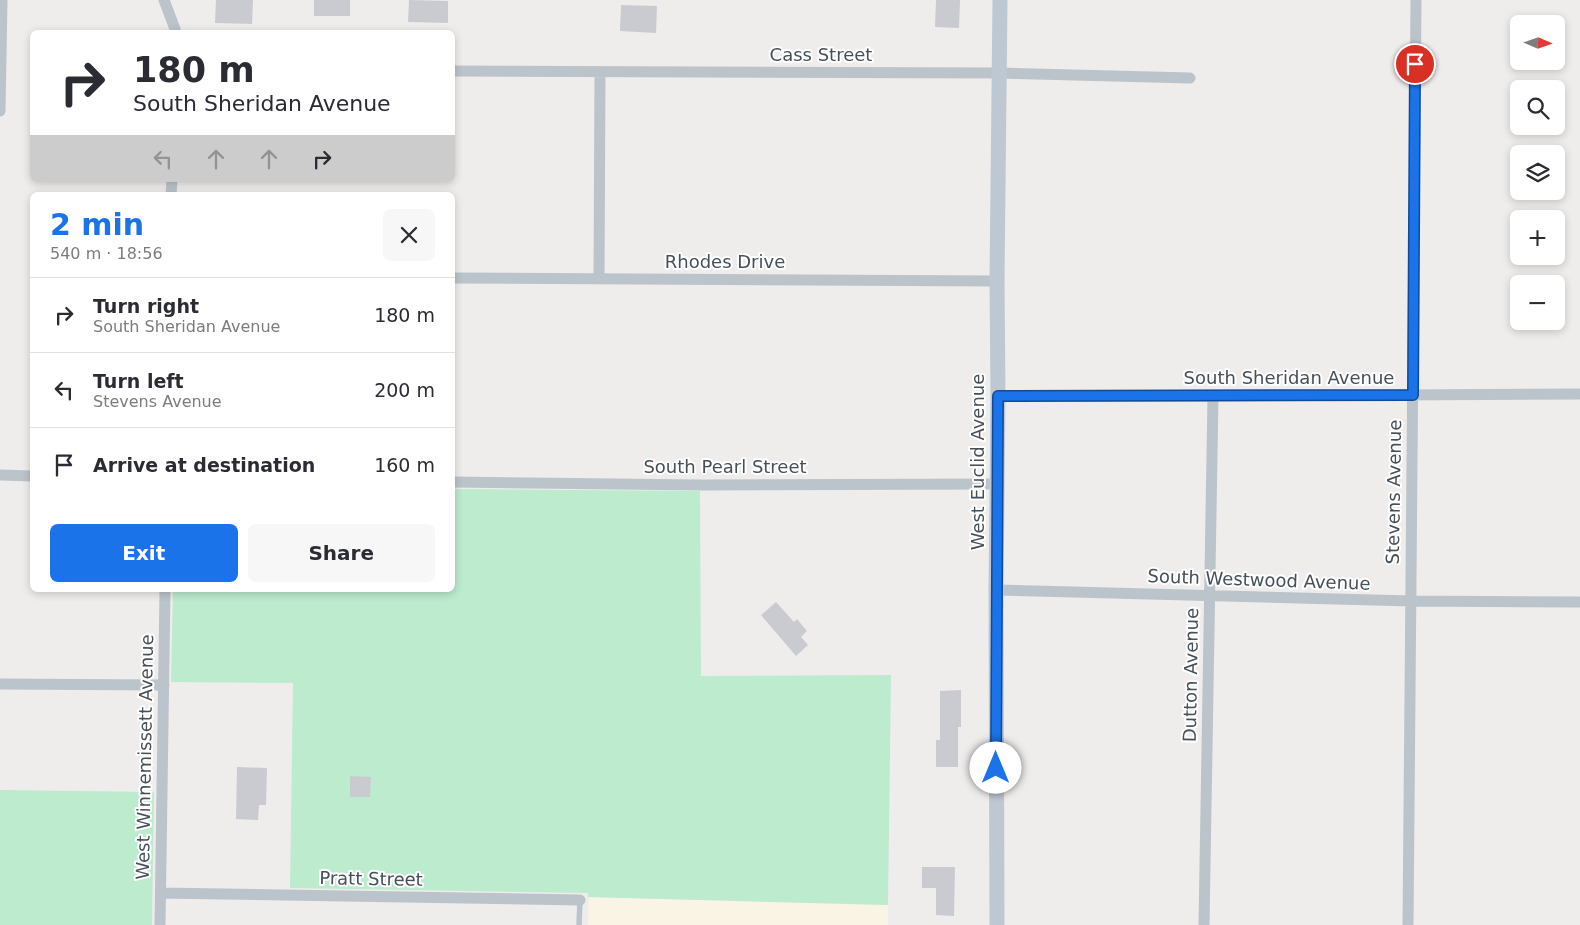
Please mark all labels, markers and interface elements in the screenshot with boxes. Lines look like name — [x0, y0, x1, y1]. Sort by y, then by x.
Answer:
north arrow — [1510, 15, 1565, 70]
map controls — [1510, 15, 1565, 330]
pin — [1394, 43, 1436, 85]
street label: Cass Street — [770, 44, 872, 65]
icon: right — [50, 50, 115, 115]
text: 180 m — [133, 50, 255, 90]
icon: arrive — [1401, 50, 1429, 78]
button: search — [1510, 80, 1565, 135]
text: South Sheridan Avenue — [133, 91, 391, 116]
icon: left — [149, 145, 177, 173]
icon: ahead — [202, 145, 230, 173]
icon: ahead — [255, 145, 283, 173]
icon: right — [308, 145, 336, 173]
button: layers — [1510, 145, 1565, 200]
text: 2 min — [50, 207, 144, 242]
button: close — [383, 209, 435, 261]
button: + — [1510, 210, 1565, 265]
text: 540 m · 18:56 — [50, 244, 163, 263]
street label: Rhodes Drive — [665, 251, 785, 272]
button: − — [1510, 275, 1565, 330]
text: Turn right — [93, 295, 199, 317]
icon: right — [50, 301, 78, 329]
text: 180 m — [374, 304, 435, 326]
text: South Sheridan Avenue — [93, 317, 280, 336]
street label: South Sheridan Avenue — [1184, 367, 1394, 388]
text: Turn left — [93, 370, 184, 392]
street label: West Euclid Avenue — [967, 374, 988, 550]
icon: left — [50, 376, 78, 404]
text: 200 m — [374, 379, 435, 401]
text: Stevens Avenue — [93, 392, 222, 411]
street label: Stevens Avenue — [1382, 419, 1405, 564]
icon: arrive — [50, 451, 78, 479]
text: Arrive at destination — [93, 454, 315, 476]
text: 160 m — [374, 454, 435, 476]
street label: South Pearl Street — [643, 456, 807, 477]
button: Exit — [50, 524, 238, 582]
button: Share — [248, 524, 435, 582]
street label: South Westwood Avenue — [1147, 565, 1371, 594]
street label: Dutton Avenue — [1179, 608, 1202, 742]
street label: West Winnemissett Avenue — [132, 634, 157, 880]
position arrow — [969, 741, 1021, 793]
street label: Pratt Street — [319, 867, 423, 890]

